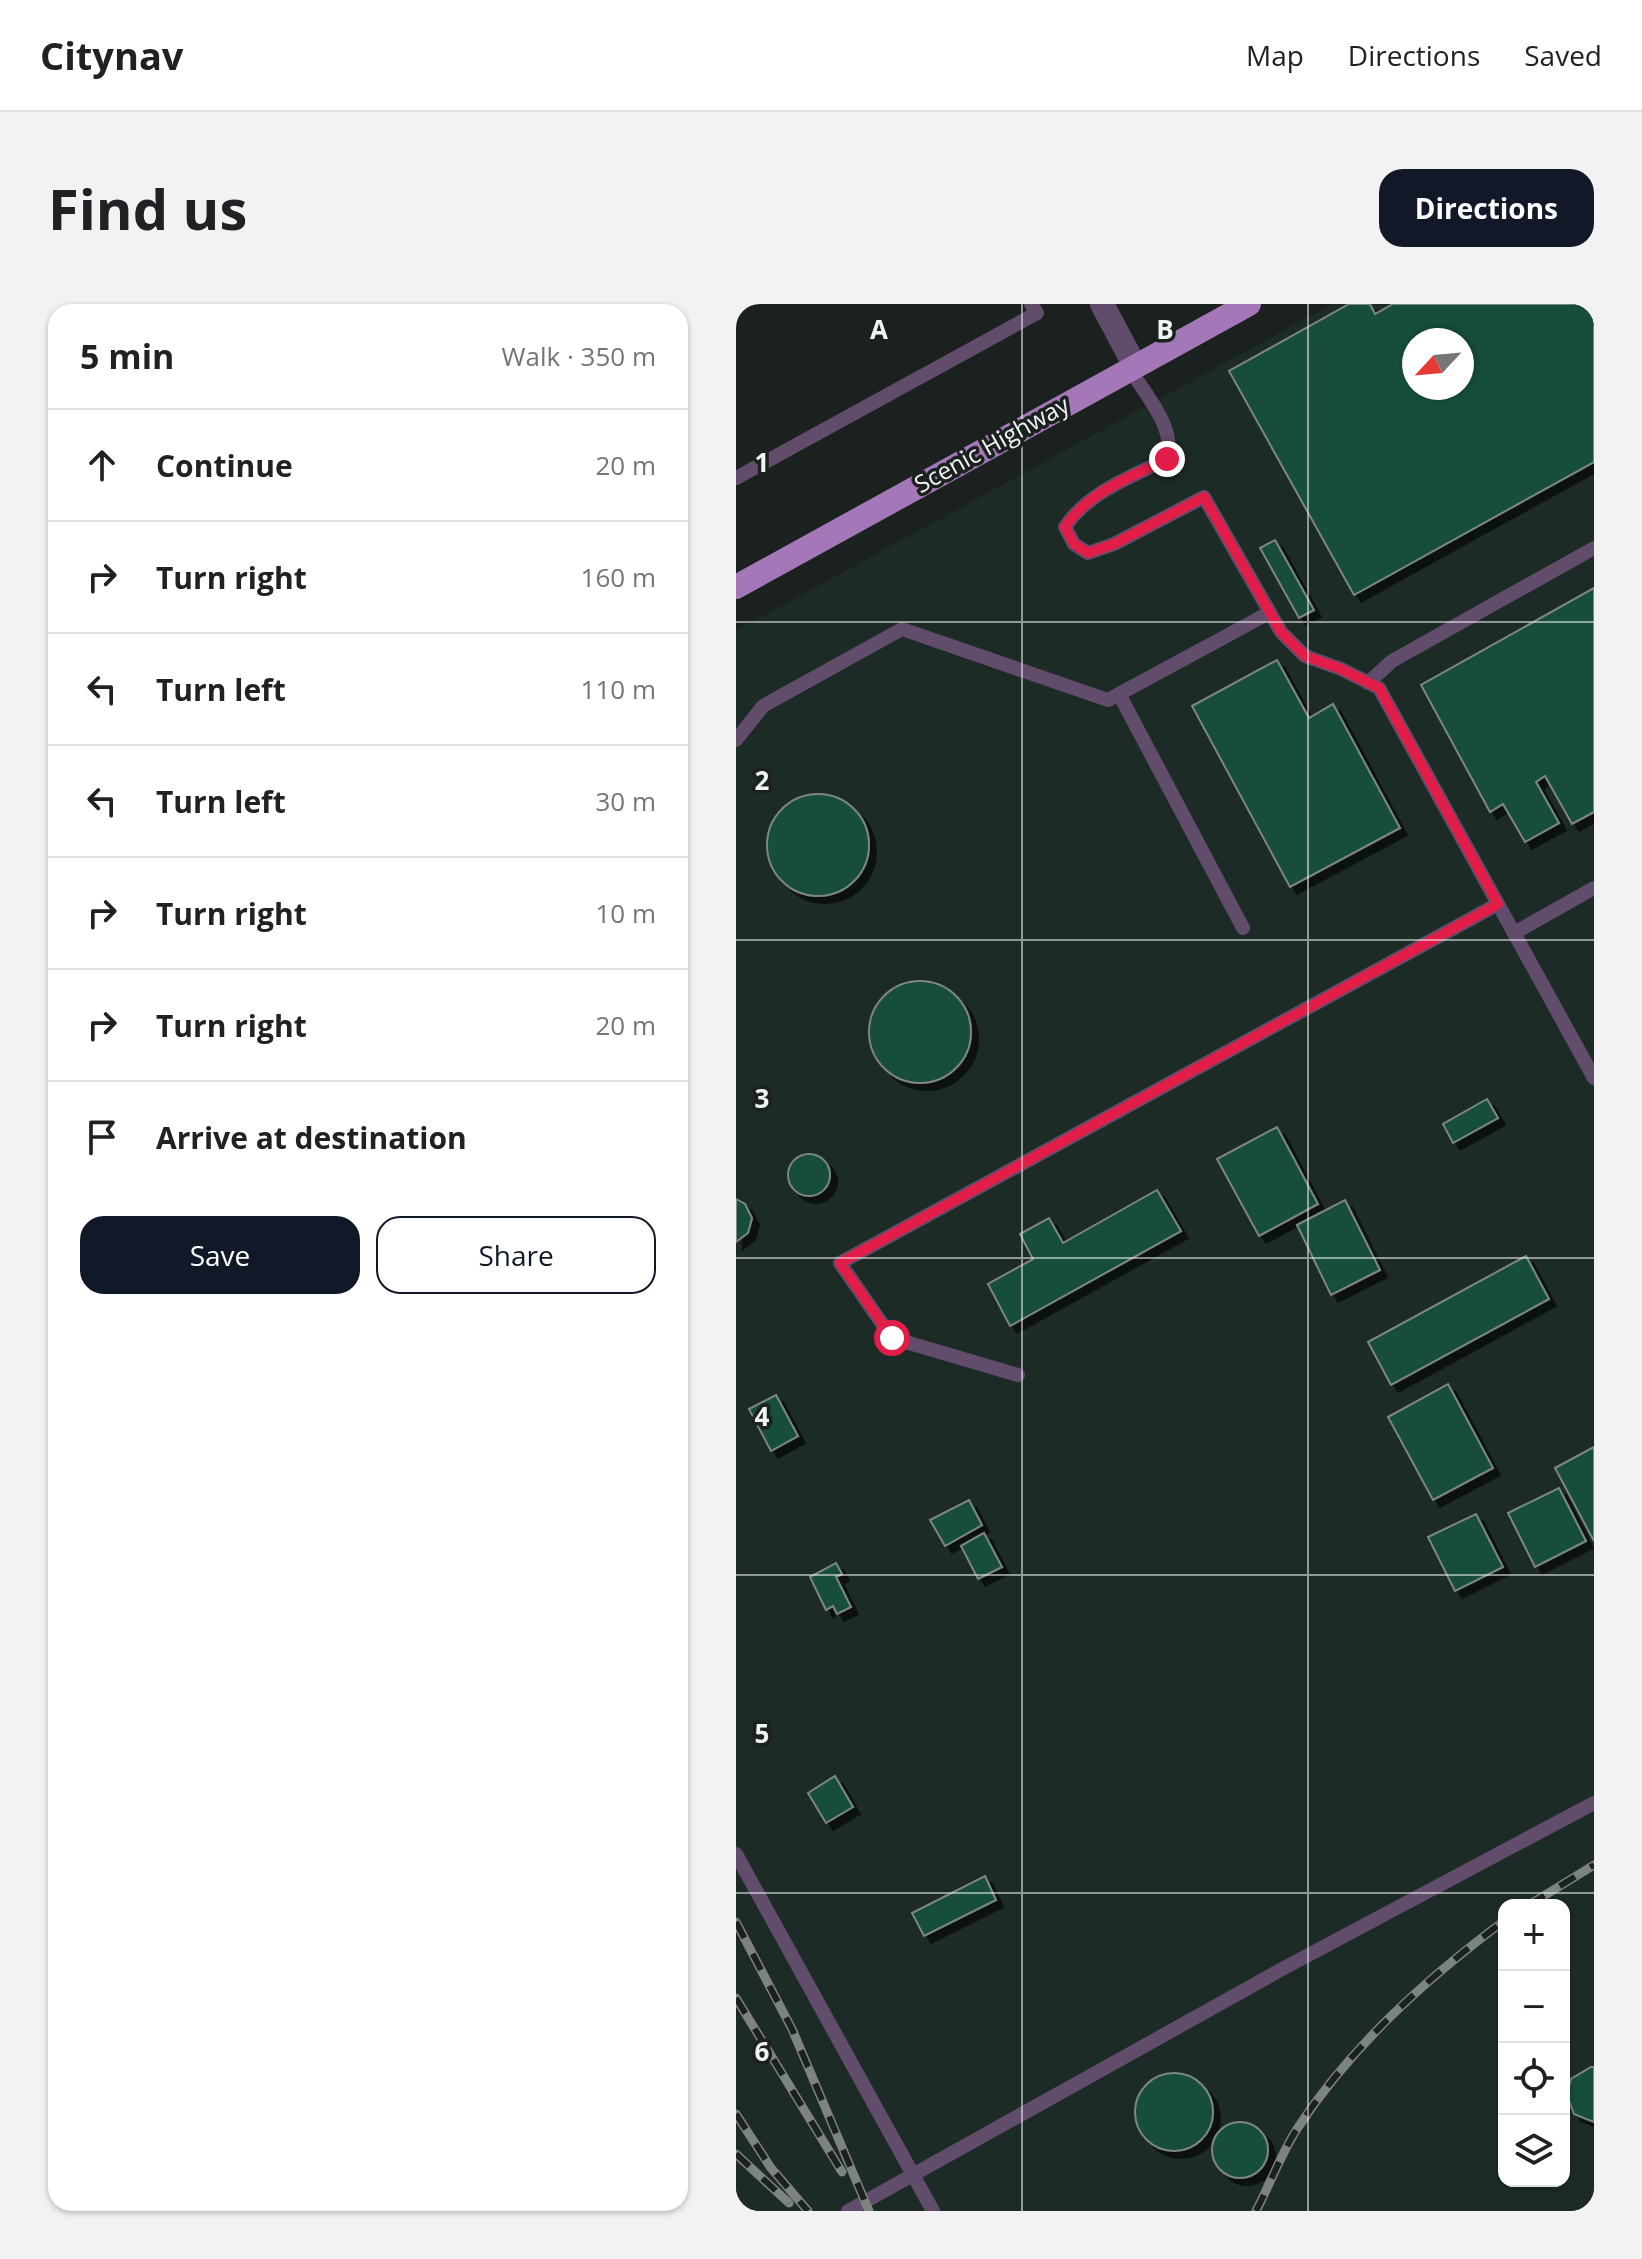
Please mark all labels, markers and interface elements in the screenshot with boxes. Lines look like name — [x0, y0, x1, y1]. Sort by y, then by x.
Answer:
text: Citynav — [40, 29, 183, 81]
text: Map — [1246, 36, 1304, 74]
text: Directions — [1348, 36, 1480, 74]
text: Saved — [1524, 36, 1602, 74]
button: Directions — [1379, 169, 1594, 247]
text: Find us — [48, 170, 247, 246]
text: A — [870, 311, 888, 347]
text: B — [1156, 311, 1174, 347]
north arrow — [1402, 328, 1474, 400]
text: 5 min — [80, 333, 174, 379]
text: Walk · 350 m — [502, 338, 656, 374]
street label: Scenic Highway — [908, 387, 1075, 500]
route end — [1149, 441, 1185, 477]
icon: ahead — [80, 443, 124, 487]
text: 1 — [755, 444, 769, 480]
text: Continue — [156, 445, 293, 486]
text: 20 m — [595, 447, 656, 483]
icon: right — [80, 555, 124, 599]
text: Turn right — [156, 557, 307, 598]
text: 160 m — [581, 559, 656, 595]
icon: left — [80, 667, 124, 711]
text: Turn left — [156, 669, 286, 710]
text: 110 m — [581, 671, 656, 707]
text: 2 — [755, 762, 770, 798]
icon: left — [80, 779, 124, 823]
text: Turn left — [156, 781, 286, 822]
text: 30 m — [595, 783, 656, 819]
icon: right — [80, 891, 124, 935]
text: Turn right — [156, 893, 307, 934]
text: 10 m — [595, 895, 656, 931]
icon: right — [80, 1003, 124, 1047]
text: Turn right — [156, 1005, 307, 1046]
text: 20 m — [595, 1007, 656, 1043]
text: 3 — [755, 1080, 769, 1116]
icon: arrive — [80, 1115, 124, 1159]
text: Arrive at destination — [156, 1117, 467, 1158]
button: Save — [80, 1216, 360, 1294]
button: Share — [376, 1216, 656, 1294]
route start — [874, 1320, 910, 1356]
text: 4 — [755, 1398, 770, 1434]
text: 5 — [755, 1715, 769, 1751]
map controls — [1498, 1899, 1570, 2187]
button: + — [1498, 1899, 1570, 1971]
button: − — [1498, 1971, 1570, 2043]
text: 6 — [755, 2033, 770, 2069]
button: locate — [1498, 2043, 1570, 2115]
button: layers — [1498, 2115, 1570, 2187]

